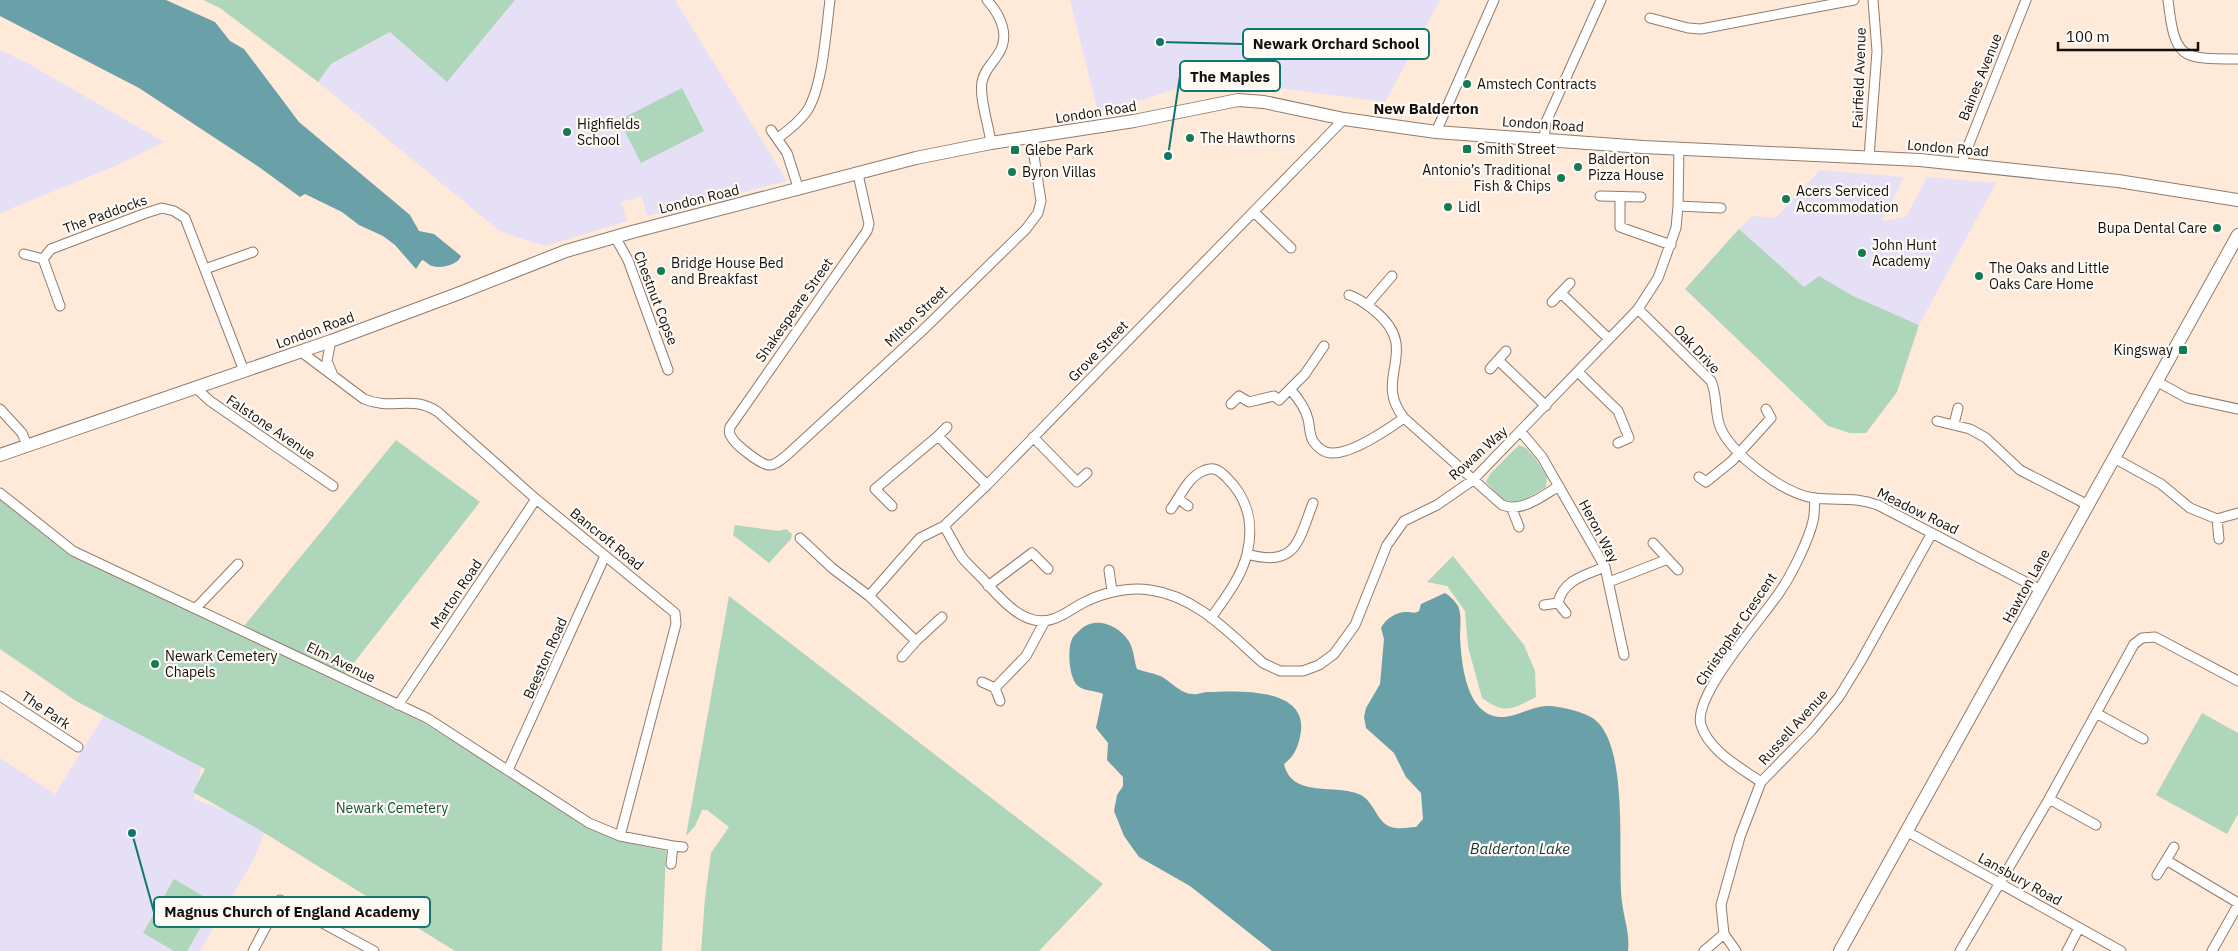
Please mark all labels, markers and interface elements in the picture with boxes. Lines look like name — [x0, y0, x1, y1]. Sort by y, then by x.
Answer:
scale bar — [2058, 20, 2198, 52]
street label: Fairfield Avenue — [1848, 27, 1870, 129]
text: 100 m — [2066, 27, 2110, 46]
callout: Newark Orchard School — [1243, 29, 1429, 59]
street label: Baines Avenue — [1954, 30, 2006, 123]
text: Newark Orchard School — [1253, 34, 1420, 53]
callout: The Maples — [1180, 61, 1280, 91]
text: The Maples — [1190, 67, 1271, 86]
place label: Amstech Contracts — [1477, 75, 1597, 93]
marker: Amstech Contracts — [1461, 78, 1473, 90]
street label: London Road — [1054, 97, 1138, 127]
district label: New Balderton — [1373, 99, 1479, 118]
street label: London Road — [1501, 112, 1585, 136]
place label: Highfields School — [577, 115, 640, 149]
marker: Highfields School — [561, 126, 573, 138]
place label: The Hawthorns — [1200, 129, 1296, 147]
marker: The Hawthorns — [1184, 132, 1196, 144]
street label: London Road — [1906, 135, 1990, 161]
place label: Smith Street — [1477, 140, 1556, 158]
place label: Glebe Park — [1025, 141, 1094, 159]
marker: Smith Street — [1461, 143, 1473, 155]
marker: Glebe Park — [1009, 144, 1021, 156]
place label: Balderton Pizza House — [1588, 150, 1664, 184]
place label: Antonio’s Traditional Fish & Chips — [1422, 161, 1551, 195]
marker: Balderton Pizza House — [1572, 161, 1584, 173]
place label: Byron Villas — [1022, 163, 1096, 181]
marker: Byron Villas — [1006, 166, 1018, 178]
marker: Antonio’s Traditional Fish & Chips — [1555, 172, 1567, 184]
street label: London Road — [657, 180, 741, 218]
place label: Acers Serviced Accommodation — [1796, 182, 1899, 216]
street label: The Paddocks — [61, 190, 150, 237]
marker: Acers Serviced Accommodation — [1780, 193, 1792, 205]
place label: Lidl — [1458, 198, 1481, 216]
marker: Lidl — [1442, 201, 1454, 213]
place label: Bupa Dental Care — [2098, 219, 2207, 237]
marker: Bupa Dental Care — [2211, 222, 2223, 234]
place label: John Hunt Academy — [1872, 236, 1937, 270]
marker: John Hunt Academy — [1856, 247, 1868, 259]
street label: Chestnut Copse — [630, 248, 682, 348]
place label: Bridge House Bed and Breakfast — [671, 254, 784, 288]
street label: Shakespeare Street — [751, 254, 837, 366]
place label: The Oaks and Little Oaks Care Home — [1989, 259, 2110, 293]
marker: Bridge House Bed and Breakfast — [655, 265, 667, 277]
marker: The Oaks and Little Oaks Care Home — [1973, 270, 1985, 282]
street label: Milton Street — [881, 281, 951, 351]
street label: London Road — [273, 308, 357, 352]
street label: Grove Street — [1064, 316, 1132, 386]
street label: Oak Drive — [1670, 321, 1724, 378]
place label: Kingsway — [2114, 341, 2173, 359]
marker: Kingsway — [2177, 344, 2189, 356]
street label: Falstone Avenue — [223, 391, 319, 464]
street label: Rowan Way — [1445, 422, 1511, 484]
street label: Meadow Road — [1874, 483, 1962, 539]
street label: Heron Way — [1575, 497, 1623, 565]
street label: Bancroft Road — [567, 504, 647, 574]
street label: Hawton Lane — [1998, 545, 2054, 626]
street label: Marton Road — [426, 556, 486, 632]
street label: Christopher Crescent — [1691, 569, 1781, 689]
street label: Beeston Road — [519, 614, 571, 702]
street label: Elm Avenue — [304, 638, 379, 686]
place label: Newark Cemetery Chapels — [165, 647, 278, 681]
marker: Newark Cemetery Chapels — [149, 658, 161, 670]
street label: Russell Avenue — [1754, 685, 1832, 769]
street label: The Park — [18, 687, 74, 733]
park label: Newark Cemetery — [336, 799, 448, 817]
water label: Balderton Lake — [1470, 839, 1570, 858]
street label: Lansbury Road — [1975, 849, 2065, 909]
callout: Magnus Church of England Academy — [154, 897, 430, 927]
text: Magnus Church of England Academy — [164, 902, 420, 921]

